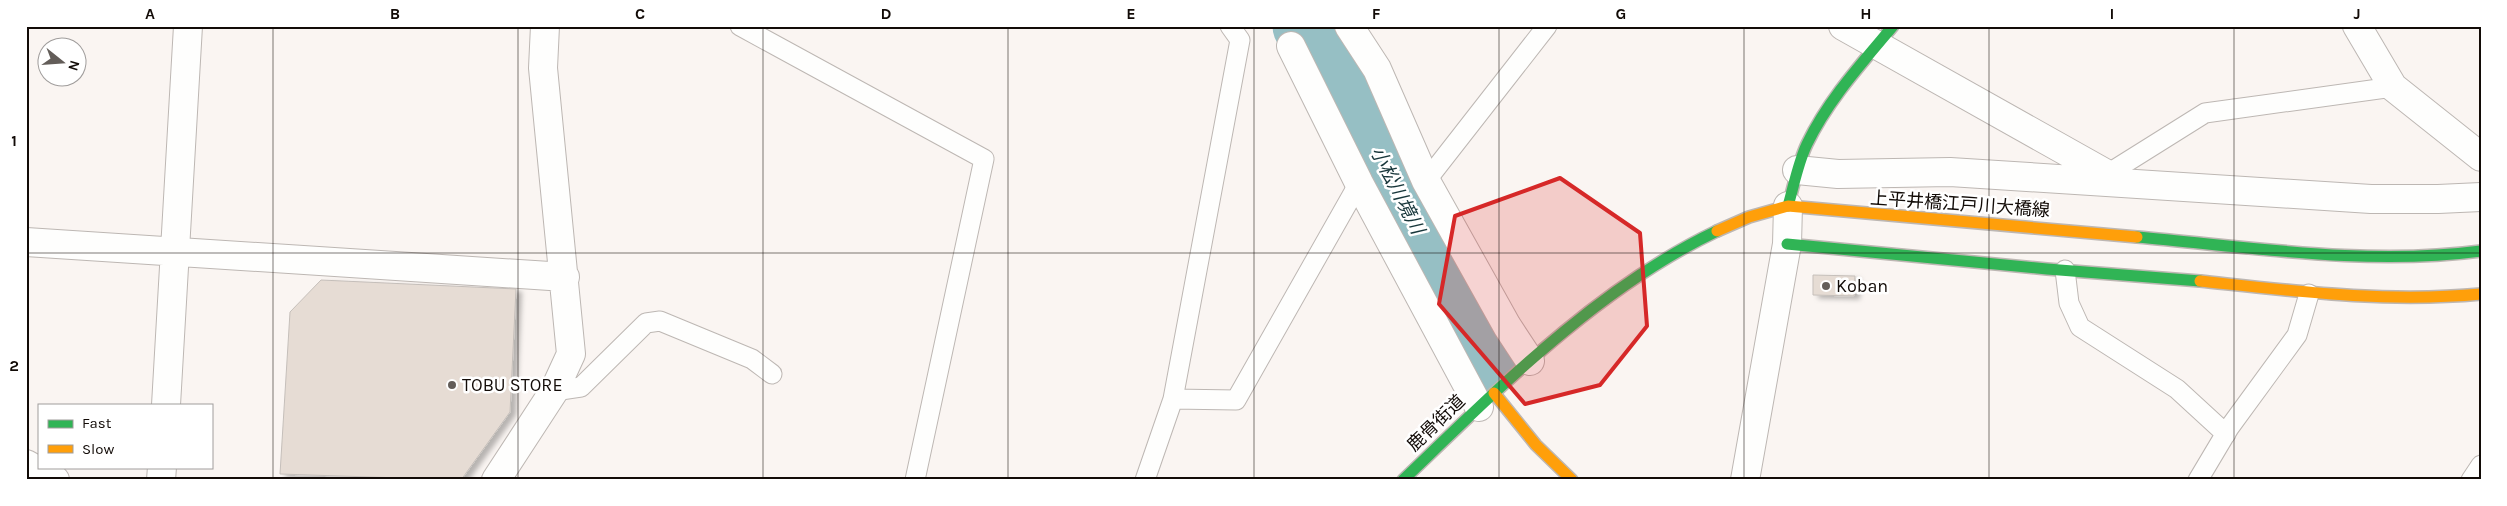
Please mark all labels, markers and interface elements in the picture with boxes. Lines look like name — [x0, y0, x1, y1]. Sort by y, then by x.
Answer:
text: A — [145, 4, 155, 23]
text: B — [390, 4, 400, 23]
text: C — [635, 4, 645, 23]
text: D — [881, 4, 892, 23]
text: E — [1126, 4, 1136, 23]
text: F — [1372, 4, 1381, 23]
text: G — [1616, 4, 1626, 23]
text: H — [1860, 4, 1872, 23]
text: I — [2110, 4, 2114, 23]
text: J — [2353, 4, 2361, 23]
north arrow — [38, 38, 88, 88]
text: N — [64, 58, 84, 73]
text: 1 — [11, 131, 17, 150]
water label: 小松川境川 — [1366, 143, 1429, 240]
street label: 上平井橋江戸川大橋線 — [1869, 187, 2051, 221]
place label: Koban — [1836, 275, 1888, 297]
marker: Koban — [1820, 280, 1832, 292]
text: 2 — [9, 356, 19, 375]
place label: TOBU STORE — [462, 374, 563, 396]
marker: TOBU STORE — [446, 379, 458, 391]
street label: 鹿骨街道 — [1402, 390, 1470, 456]
legend — [38, 404, 212, 468]
text: Fast — [82, 414, 112, 432]
text: Slow — [82, 440, 114, 458]

